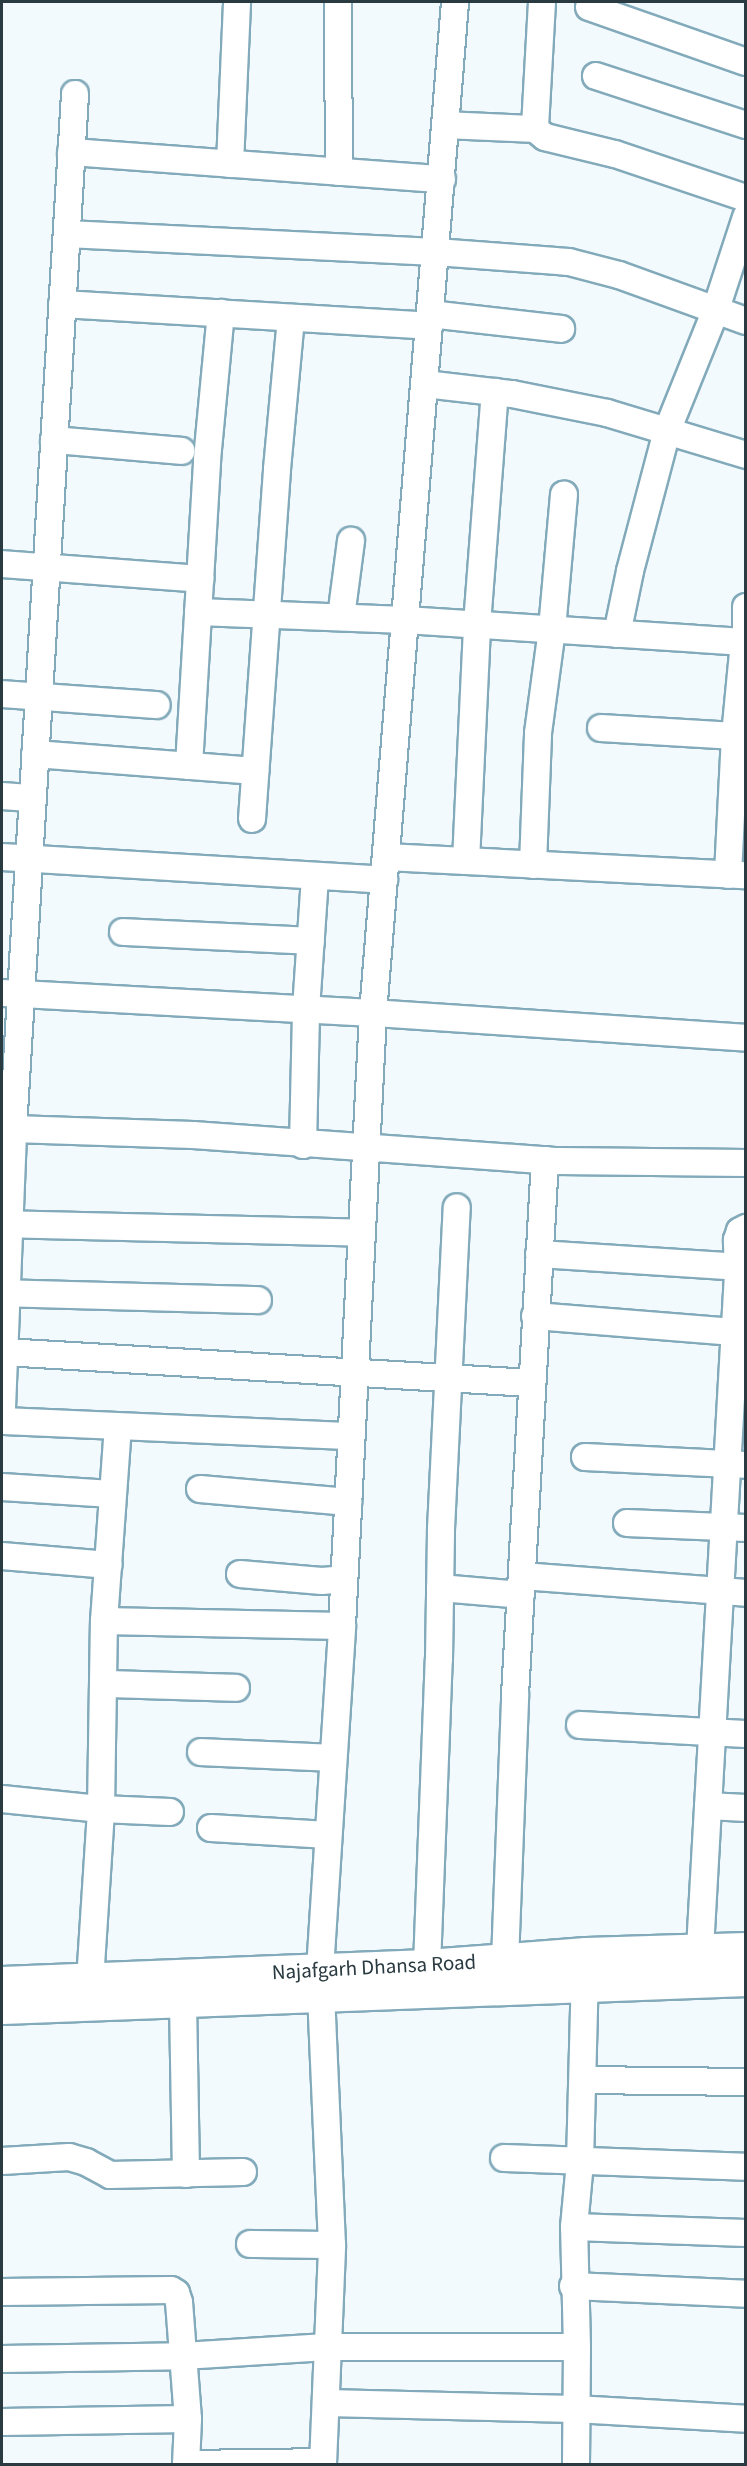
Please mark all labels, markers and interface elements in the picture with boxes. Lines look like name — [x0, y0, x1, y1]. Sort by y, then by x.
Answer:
street label: Najafgarh Dhansa Road — [271, 1949, 477, 1985]

